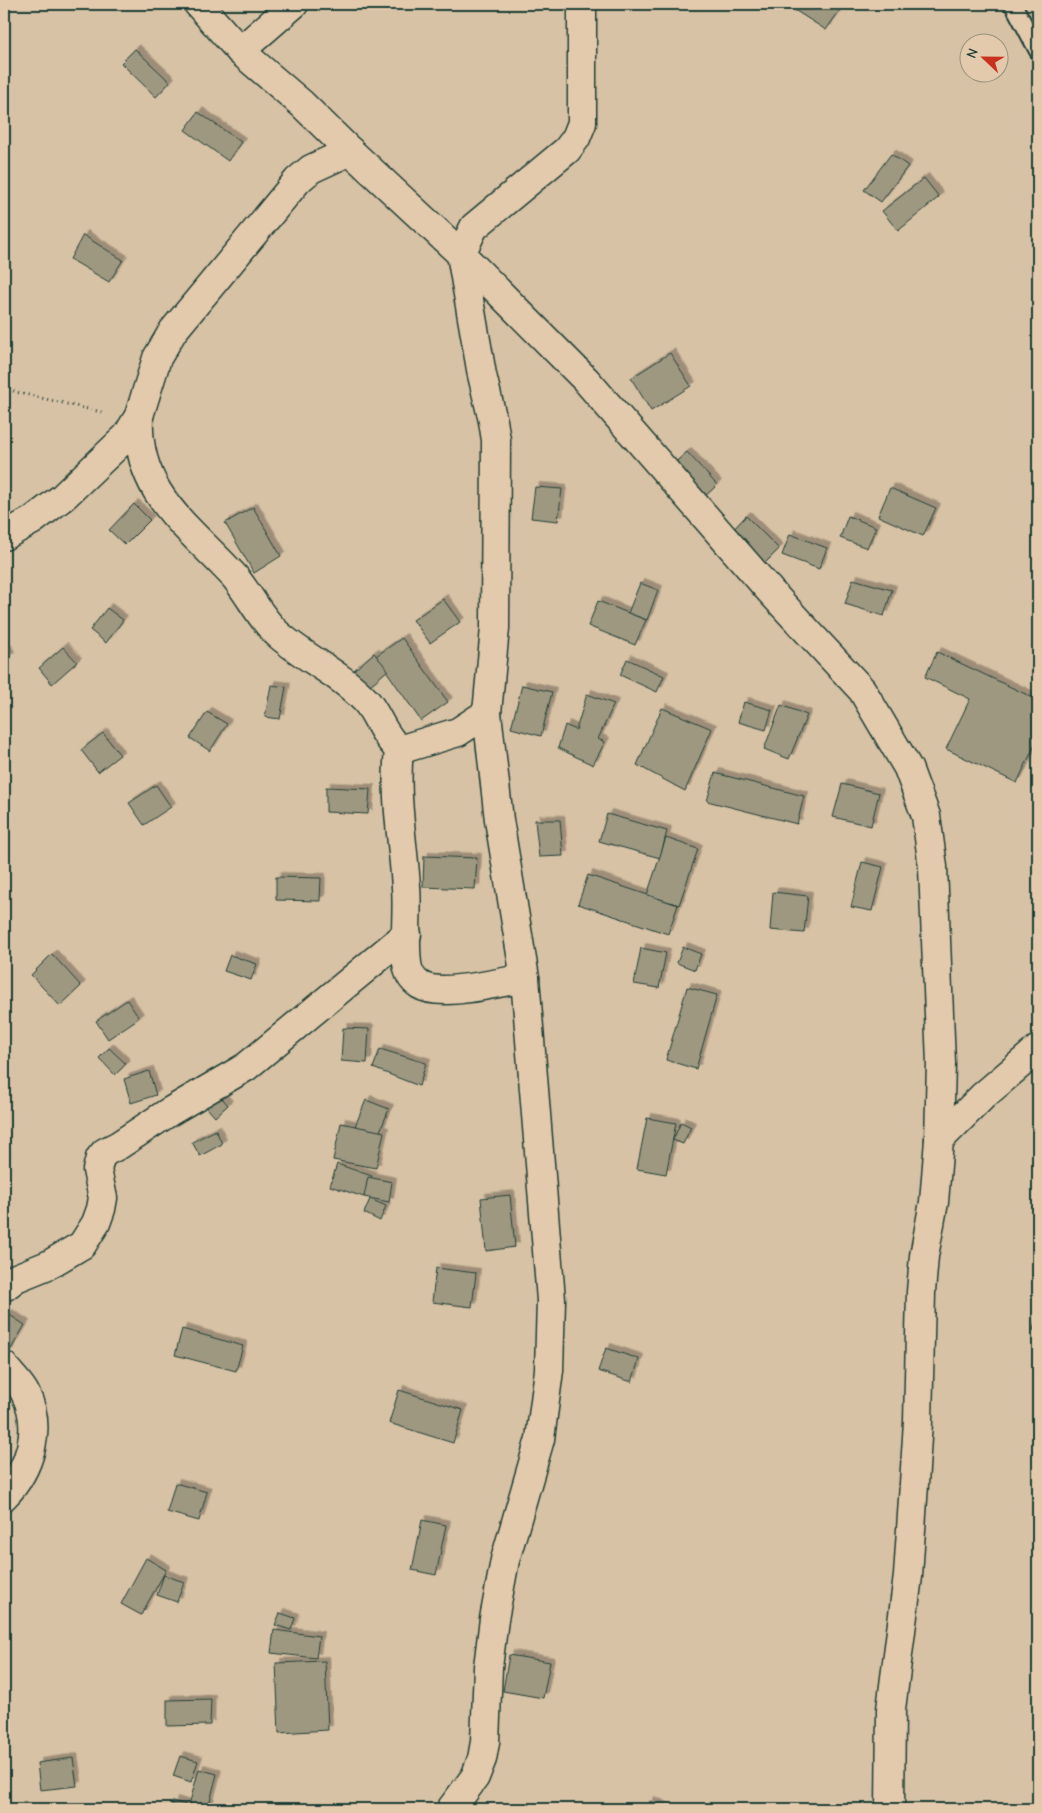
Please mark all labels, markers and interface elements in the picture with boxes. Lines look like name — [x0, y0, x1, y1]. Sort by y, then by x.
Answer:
north arrow — [960, 32, 1010, 82]
text: N — [963, 46, 982, 61]

